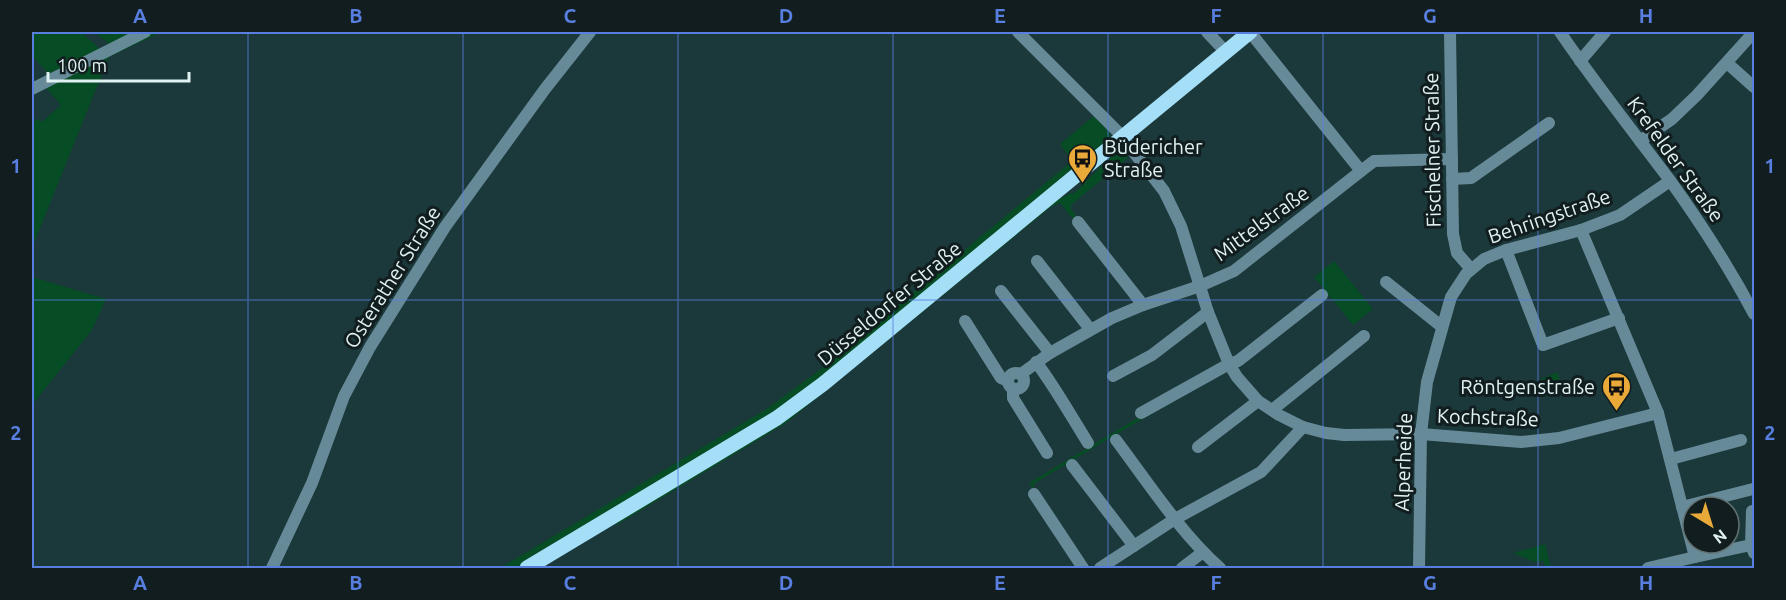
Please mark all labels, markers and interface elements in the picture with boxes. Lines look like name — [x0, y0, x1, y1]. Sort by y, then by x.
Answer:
text: A — [133, 4, 147, 27]
text: B — [349, 4, 363, 27]
text: C — [564, 4, 577, 27]
text: D — [779, 4, 793, 27]
text: E — [994, 4, 1006, 27]
text: F — [1210, 4, 1222, 27]
text: G — [1423, 4, 1437, 27]
text: H — [1639, 4, 1653, 27]
scale bar — [48, 45, 189, 83]
text: 100 m — [57, 55, 107, 75]
street label: Fischelner Straße — [1419, 72, 1445, 228]
street label: Krefelder Straße — [1623, 92, 1729, 226]
place label: Büdericher Straße — [1104, 135, 1203, 181]
bus stop icon: Büdericher Straße — [1067, 142, 1099, 184]
text: 1 — [10, 154, 22, 177]
text: 1 — [1764, 154, 1776, 177]
street label: Mittelstraße — [1209, 181, 1313, 265]
street label: Behringstraße — [1485, 184, 1613, 248]
street label: Osterather Straße — [339, 202, 445, 352]
street label: Düsseldorfer Straße — [813, 236, 965, 370]
bus stop icon: Röntgenstraße — [1600, 370, 1632, 412]
place label: Röntgenstraße — [1460, 375, 1595, 398]
street label: Kochstraße — [1437, 404, 1539, 430]
street label: Alperheide — [1390, 412, 1416, 512]
text: 2 — [10, 421, 22, 444]
text: 2 — [1764, 421, 1776, 444]
north arrow — [1681, 495, 1741, 555]
text: N — [1710, 526, 1730, 548]
text: A — [133, 571, 147, 594]
text: B — [349, 571, 363, 594]
text: C — [564, 571, 577, 594]
text: D — [779, 571, 793, 594]
text: E — [994, 571, 1006, 594]
text: F — [1210, 571, 1222, 594]
text: G — [1423, 571, 1437, 594]
text: H — [1639, 571, 1653, 594]

